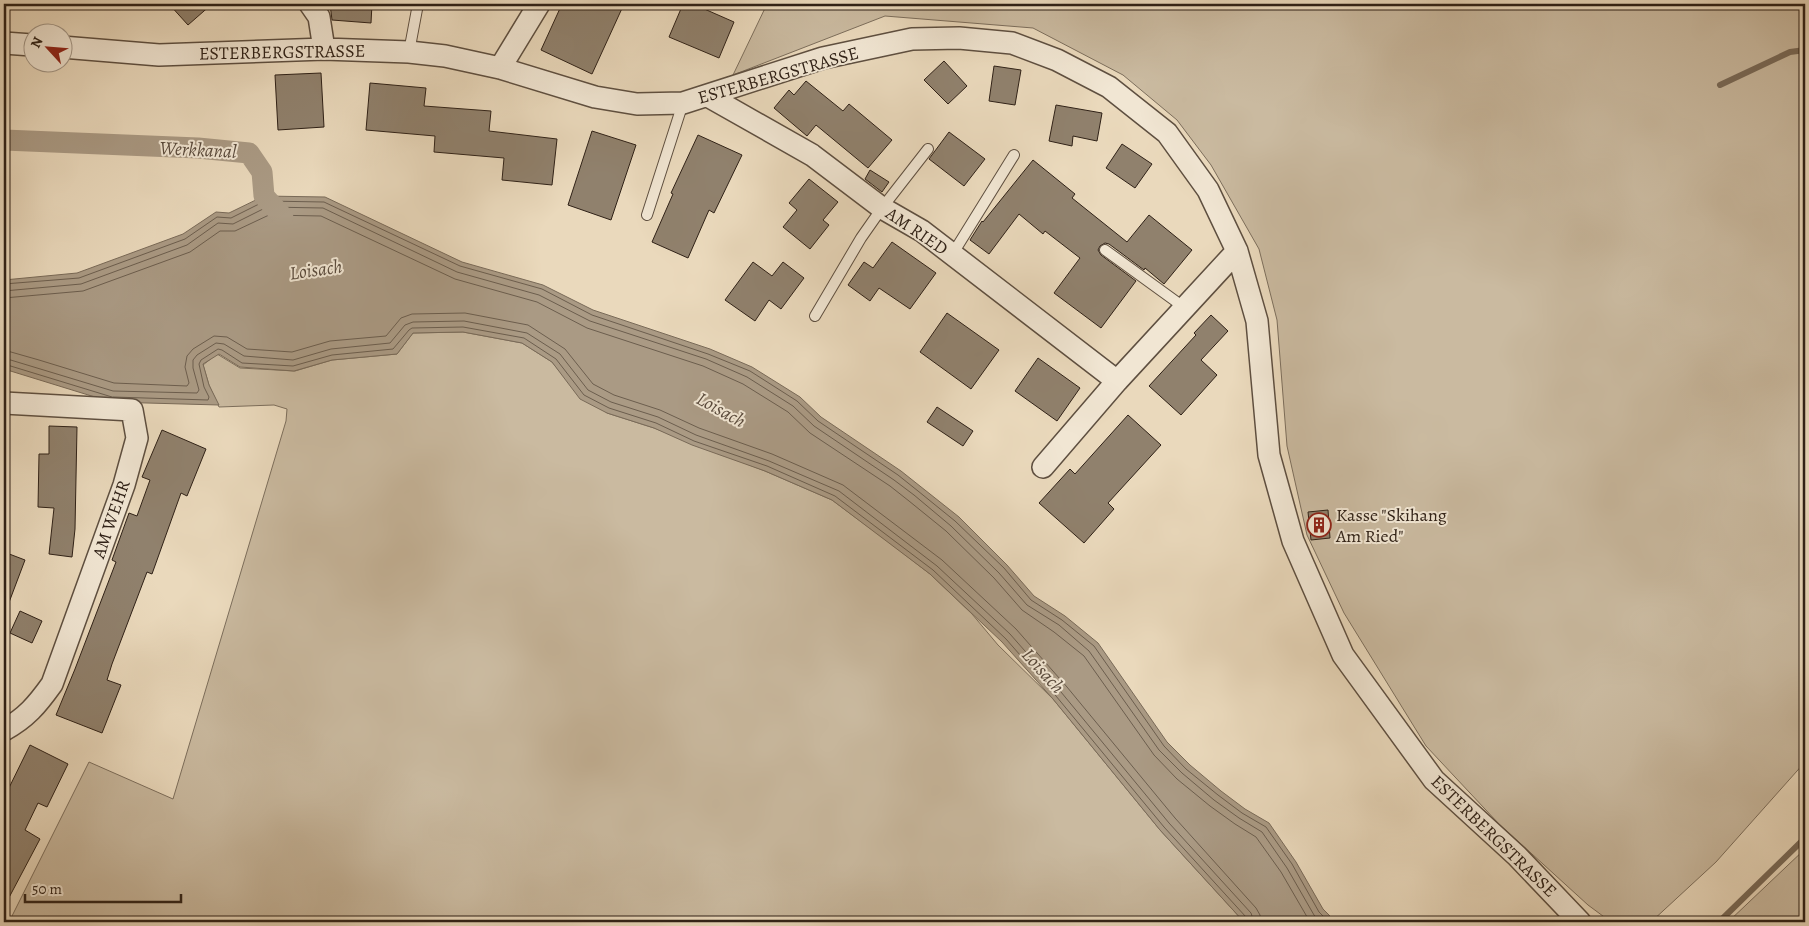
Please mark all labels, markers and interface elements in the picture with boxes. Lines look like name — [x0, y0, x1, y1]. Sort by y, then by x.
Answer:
north arrow — [22, 22, 72, 72]
text: N — [26, 34, 48, 51]
street label: ESTERBERGSTRASSE — [199, 39, 365, 65]
street label: ESTERBERGSTRASSE — [695, 41, 861, 109]
water label: Werkkanal — [159, 135, 237, 165]
street label: AM RIED — [880, 201, 953, 261]
water label: Loisach — [288, 253, 344, 287]
water label: Loisach — [692, 386, 750, 434]
street label: AM WEHR — [86, 477, 136, 562]
place label: Kasse "Skihang Am Ried" — [1335, 503, 1447, 548]
building icon: Kasse "Skihang Am Ried" — [1306, 512, 1332, 538]
water label: Loisach — [1016, 643, 1070, 699]
street label: ESTERBERGSTRASSE — [1426, 770, 1562, 902]
scale bar — [25, 871, 181, 903]
text: 50 m — [32, 879, 62, 899]

